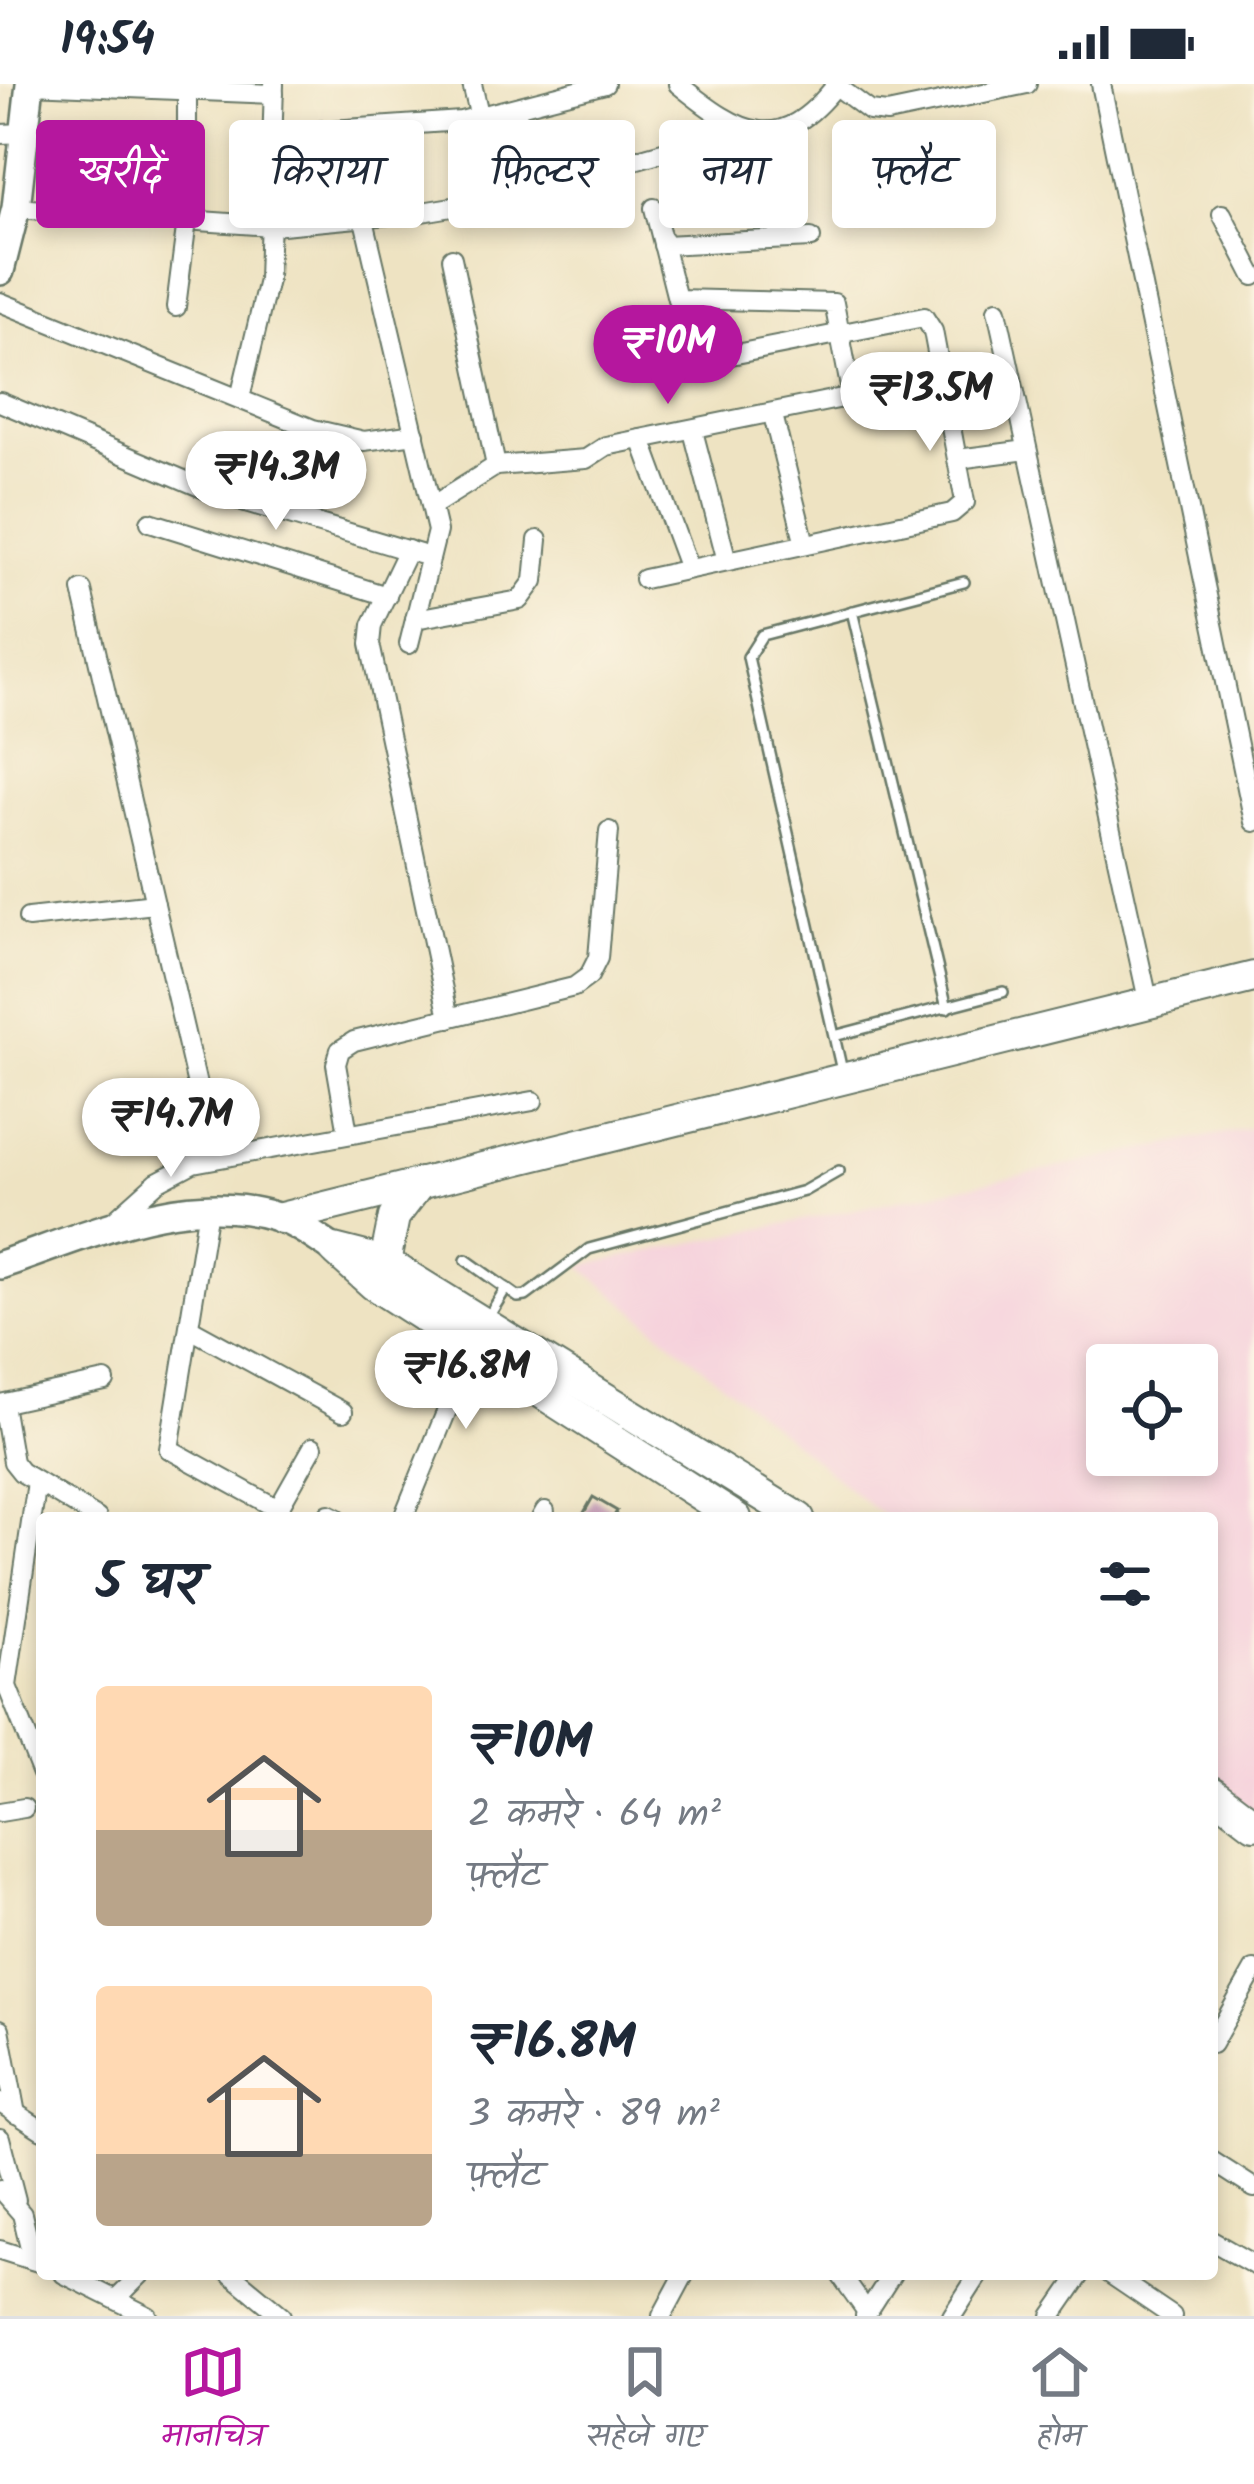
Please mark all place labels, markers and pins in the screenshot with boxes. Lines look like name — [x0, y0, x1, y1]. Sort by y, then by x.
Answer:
pin: ₹10M — [597, 305, 739, 407]
pin: ₹13.5M — [832, 352, 1028, 454]
pin: ₹14.3M — [178, 431, 374, 533]
pin: ₹14.7M — [73, 1078, 269, 1180]
pin: ₹16.8M — [368, 1330, 564, 1432]

